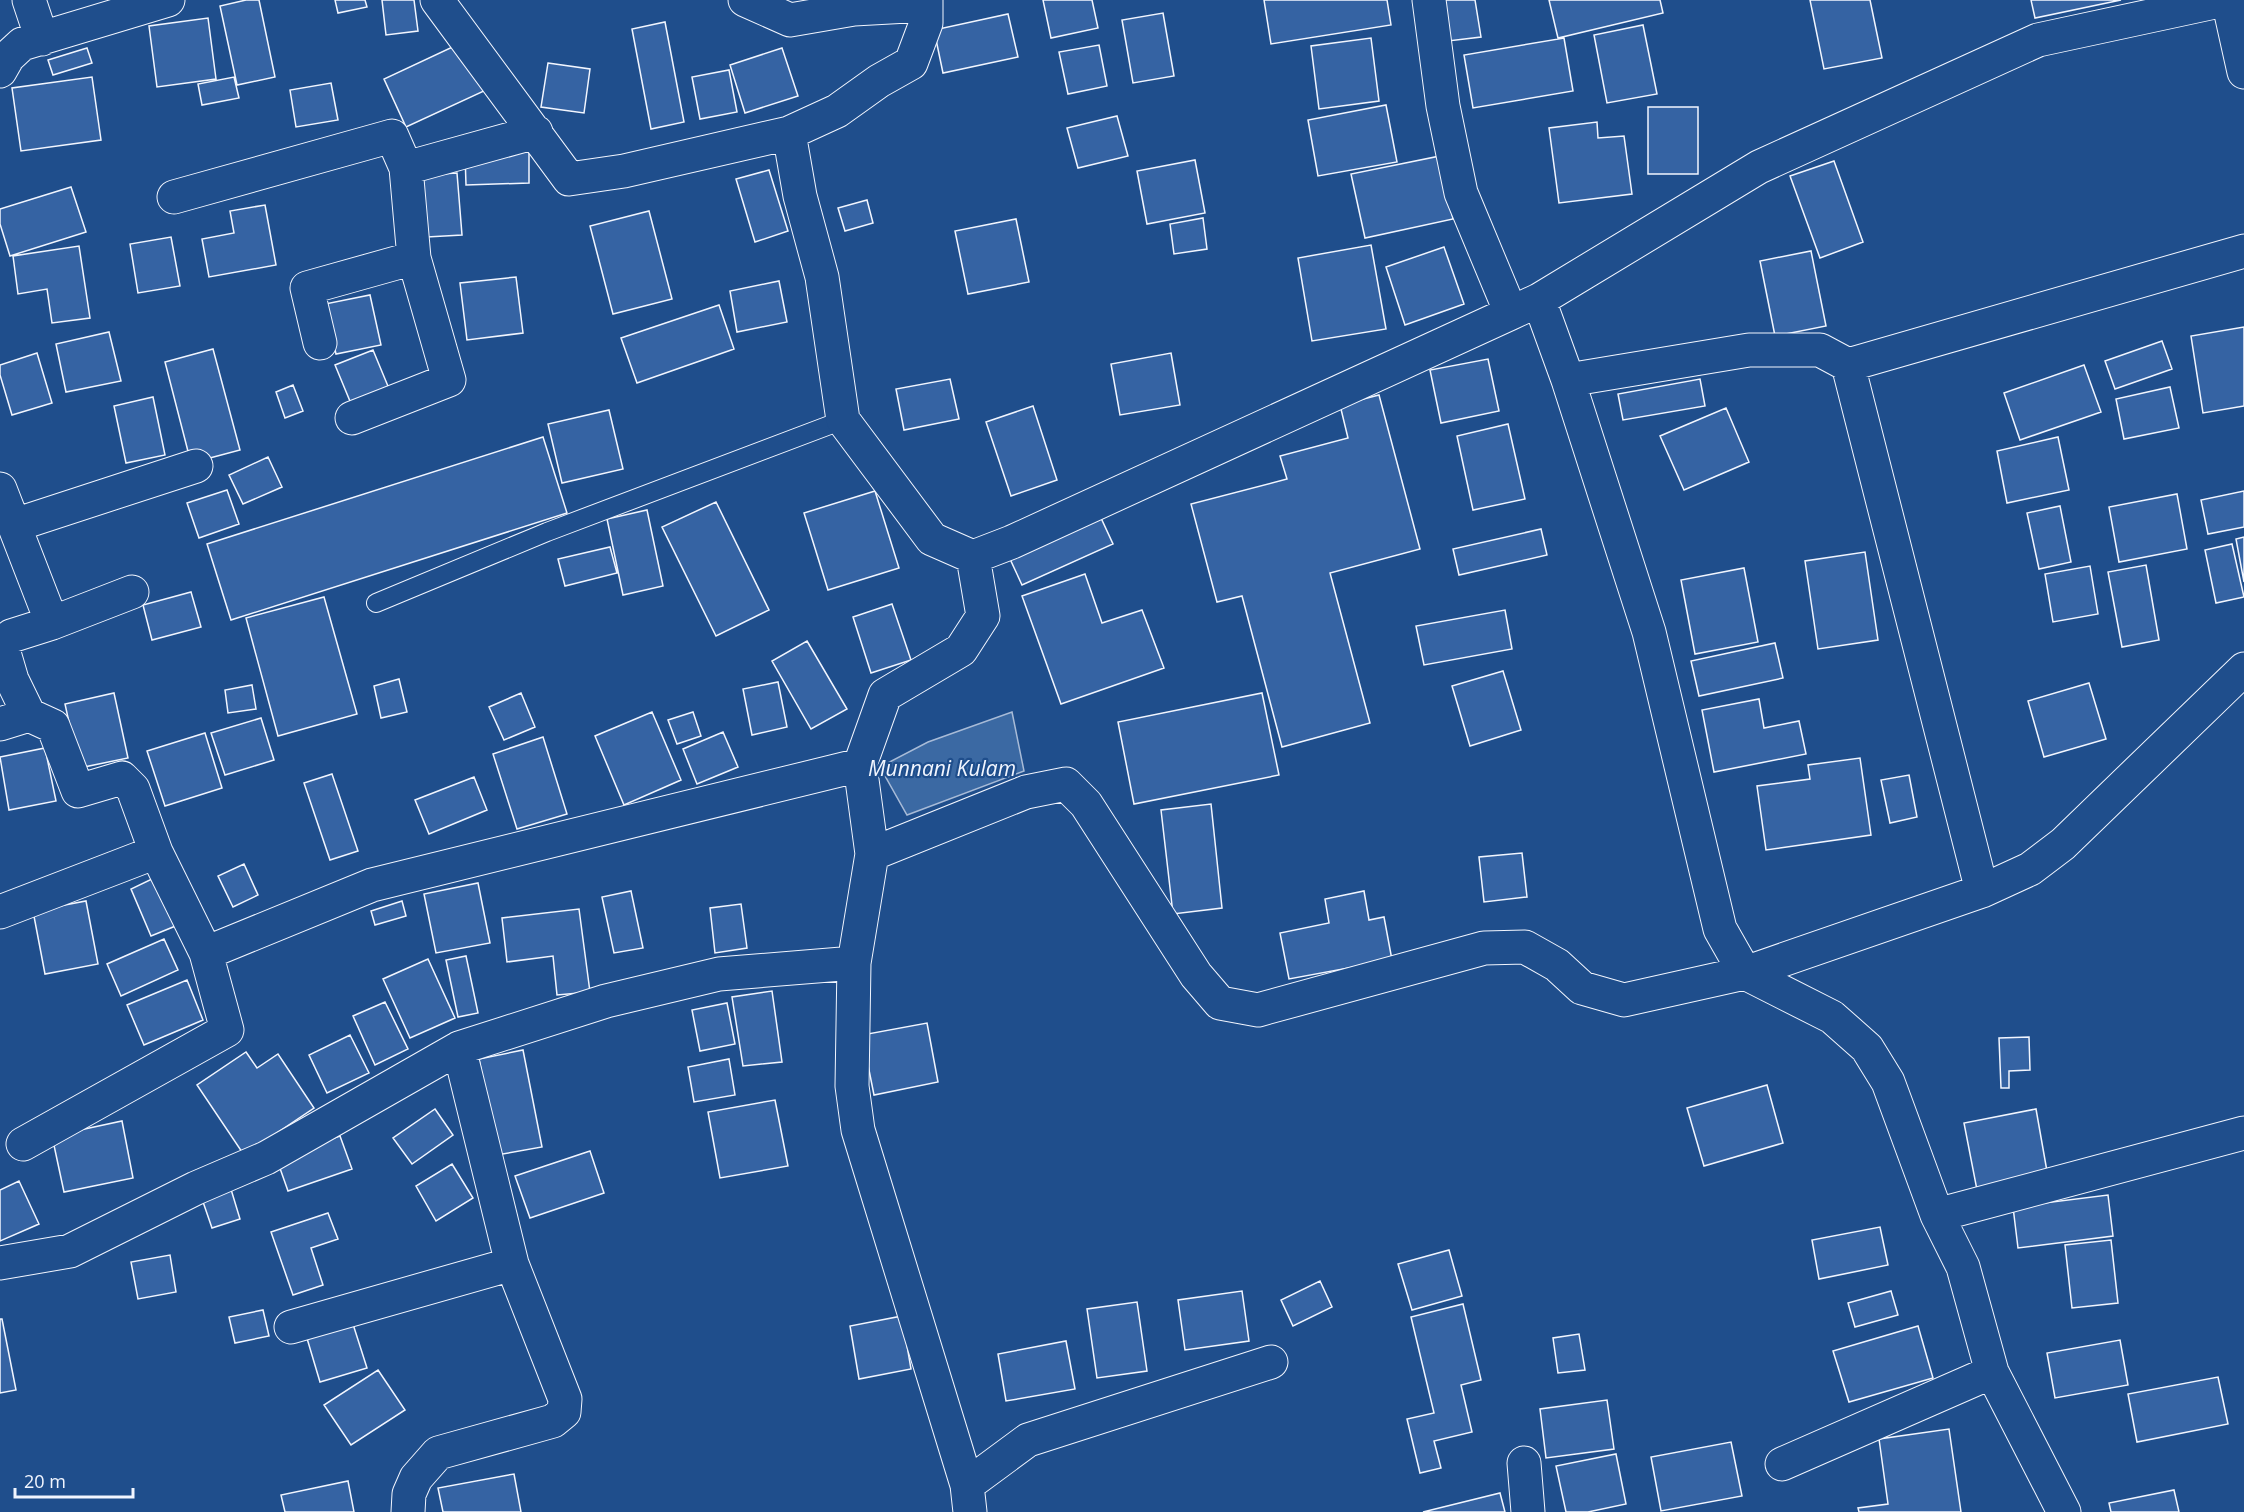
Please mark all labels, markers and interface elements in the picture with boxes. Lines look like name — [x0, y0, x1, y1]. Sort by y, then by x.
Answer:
water label: Munnani Kulam — [868, 754, 1016, 782]
scale bar — [15, 1461, 134, 1499]
text: 20 m — [24, 1469, 66, 1493]

